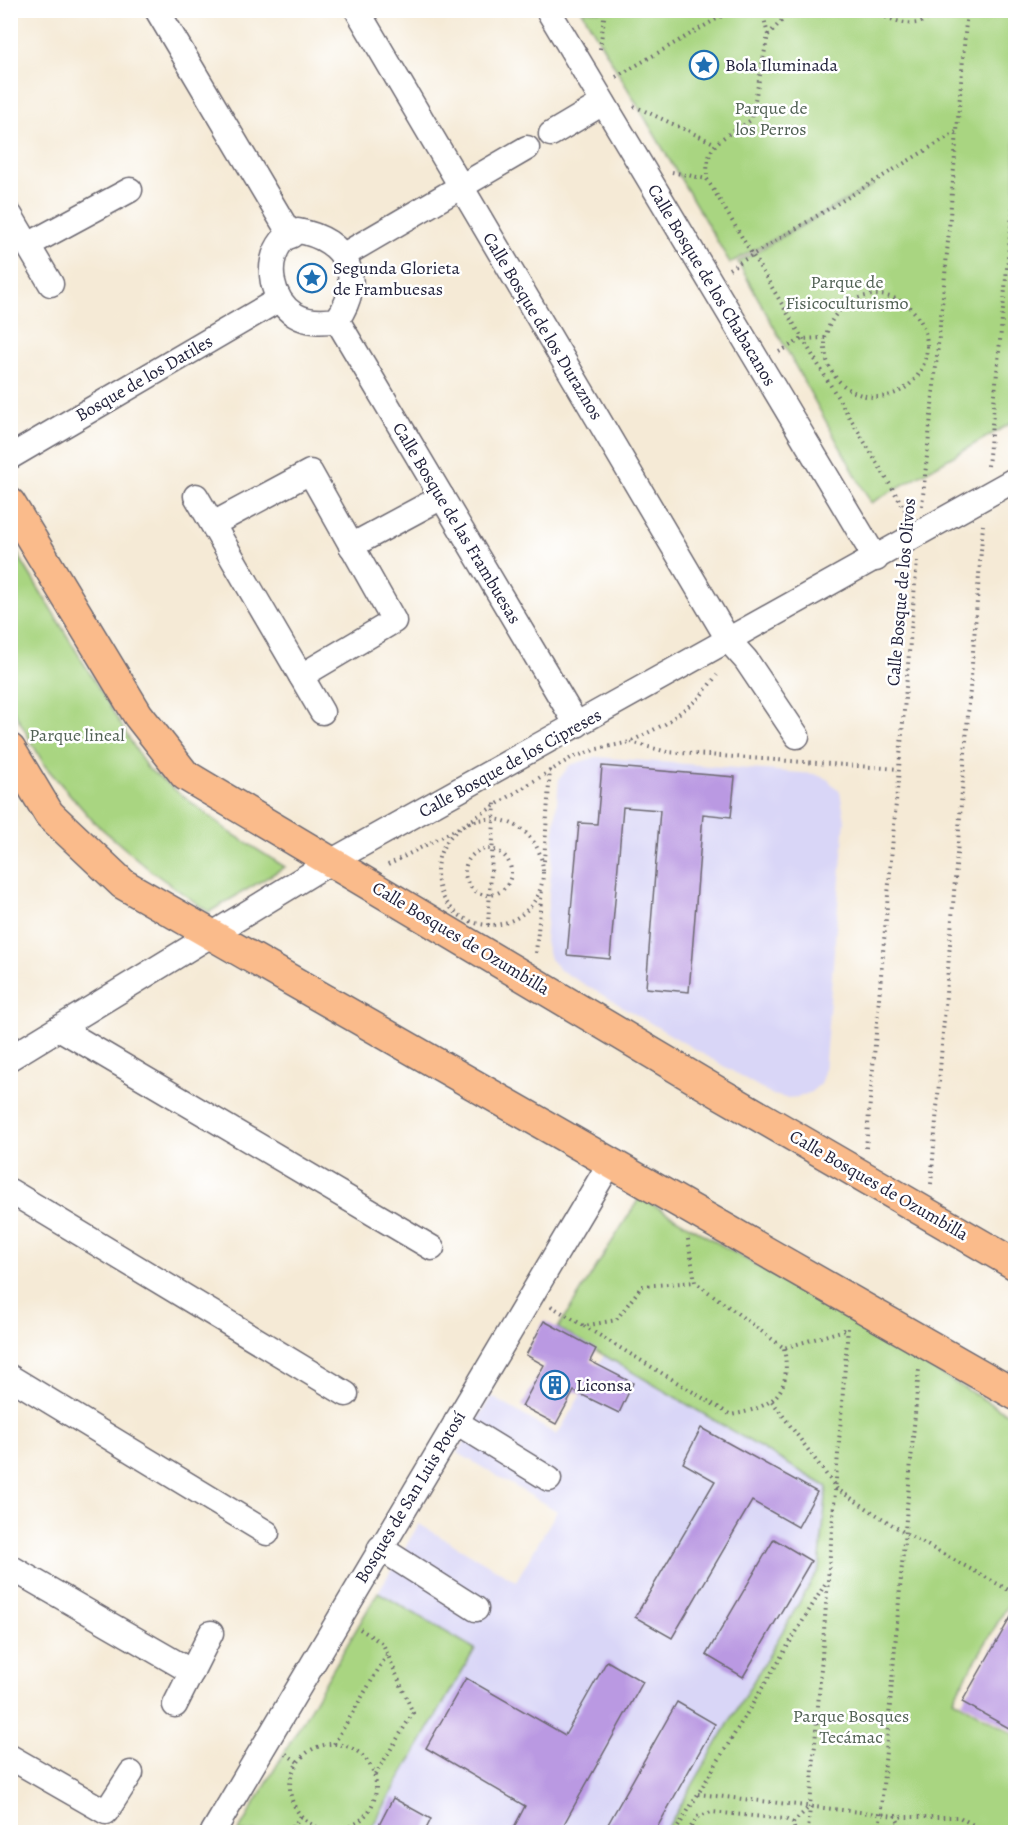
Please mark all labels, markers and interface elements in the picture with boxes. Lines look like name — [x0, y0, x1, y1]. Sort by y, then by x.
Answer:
place icon: Bola Iluminada — [688, 49, 720, 81]
place label: Bola Iluminada — [725, 53, 838, 77]
park label: Parque de los Perros — [734, 96, 808, 141]
street label: Calle Bosque de los Chabacanos — [642, 180, 782, 390]
street label: Calle Bosque de los Duraznos — [477, 228, 609, 424]
place label: Segunda Glorieta de Frambuesas — [333, 256, 460, 301]
place icon: Segunda Glorieta de Frambuesas — [296, 262, 328, 294]
park label: Parque de Fisicoculturismo — [785, 270, 909, 315]
street label: Bosque de los Datiles — [71, 329, 217, 427]
street label: Calle Bosque de las Frambuesas — [387, 418, 527, 628]
street label: Calle Bosque de los Olivos — [881, 497, 921, 687]
street label: Calle Bosque de los Cipreses — [414, 703, 606, 823]
park label: Parque lineal — [29, 723, 125, 747]
street label: Calle Bosques de Ozumbilla — [368, 875, 555, 1001]
street label: Calle Bosques de Ozumbilla — [785, 1124, 973, 1246]
building icon: Liconsa — [539, 1369, 571, 1401]
place label: Liconsa — [576, 1373, 633, 1397]
street label: Bosques de San Luis Potosí — [349, 1406, 471, 1588]
park label: Parque Bosques Tecámac — [793, 1704, 909, 1749]

